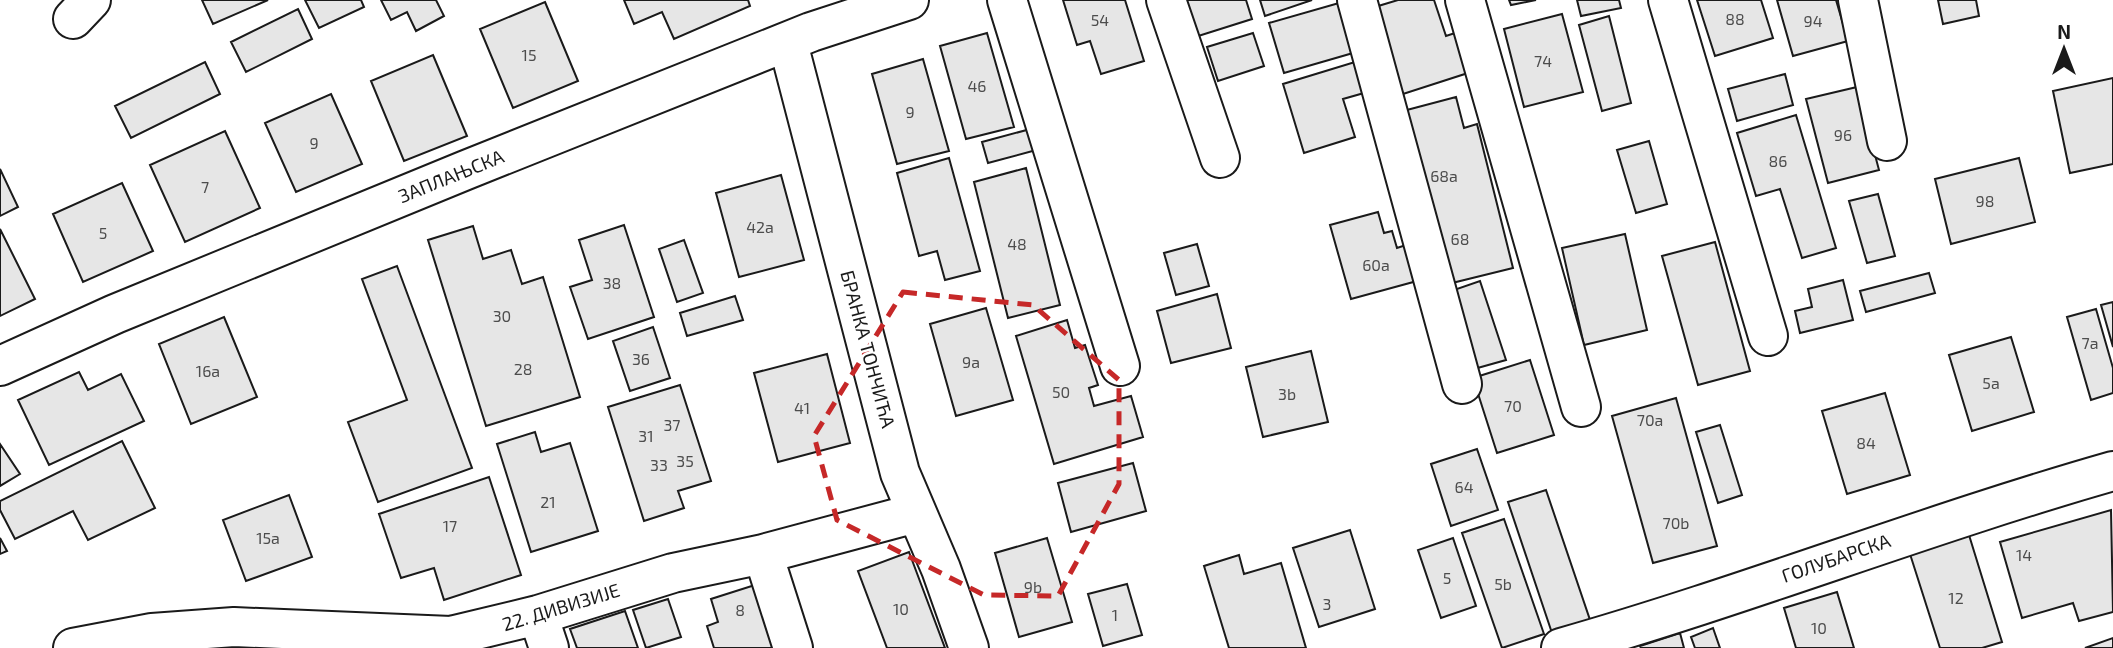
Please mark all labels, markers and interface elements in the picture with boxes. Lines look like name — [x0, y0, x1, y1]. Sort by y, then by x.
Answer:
house number: 88 — [1725, 9, 1745, 28]
house number: 54 — [1091, 10, 1109, 29]
house number: 94 — [1804, 11, 1823, 30]
north arrow — [2029, 14, 2099, 84]
text: N — [2057, 20, 2071, 43]
house number: 15 — [522, 45, 536, 64]
house number: 74 — [1534, 51, 1552, 70]
house number: 46 — [968, 76, 987, 95]
house number: 9 — [905, 102, 915, 121]
house number: 96 — [1834, 125, 1852, 144]
house number: 9 — [309, 133, 319, 152]
street label: ЗАПЛАЊСКА — [395, 144, 507, 207]
house number: 86 — [1769, 151, 1787, 170]
house number: 68a — [1430, 166, 1458, 185]
house number: 7 — [201, 177, 209, 196]
house number: 98 — [1976, 191, 1994, 210]
house number: 42a — [746, 217, 774, 236]
house number: 5 — [99, 223, 107, 242]
house number: 68 — [1451, 229, 1469, 248]
house number: 48 — [1007, 234, 1027, 253]
house number: 60a — [1362, 255, 1390, 274]
street label: БРАНКА ТОНЧИЋА — [836, 268, 901, 430]
house number: 38 — [603, 273, 621, 292]
house number: 30 — [493, 306, 511, 325]
house number: 7a — [2082, 333, 2098, 352]
house number: 36 — [632, 349, 650, 368]
house number: 9a — [962, 352, 980, 371]
house number: 28 — [514, 359, 532, 378]
house number: 16a — [196, 361, 220, 380]
house number: 5a — [1982, 373, 2000, 392]
house number: 50 — [1052, 382, 1070, 401]
house number: 3b — [1278, 384, 1296, 403]
house number: 70 — [1504, 396, 1522, 415]
house number: 41 — [794, 398, 810, 417]
house number: 70a — [1637, 410, 1663, 429]
house number: 37 — [663, 415, 681, 434]
house number: 31 — [638, 426, 654, 445]
house number: 84 — [1856, 433, 1876, 452]
house number: 35 — [676, 451, 694, 470]
house number: 33 — [650, 455, 668, 474]
house number: 64 — [1455, 477, 1474, 496]
house number: 21 — [540, 492, 556, 511]
house number: 70b — [1663, 513, 1689, 532]
house number: 17 — [443, 516, 457, 535]
house number: 15a — [256, 528, 280, 547]
street label: ГОЛУБАРСКА — [1778, 528, 1893, 587]
house number: 14 — [2016, 545, 2032, 564]
house number: 5 — [1443, 568, 1451, 587]
house number: 5b — [1494, 574, 1512, 593]
house number: 9b — [1024, 577, 1042, 596]
street label: 22. ДИВИЗИЈЕ — [499, 578, 622, 635]
house number: 12 — [1948, 588, 1964, 607]
house number: 3 — [1323, 594, 1331, 613]
house number: 10 — [893, 599, 909, 618]
house number: 8 — [735, 600, 745, 619]
house number: 1 — [1112, 605, 1118, 624]
house number: 10 — [1811, 618, 1827, 637]

